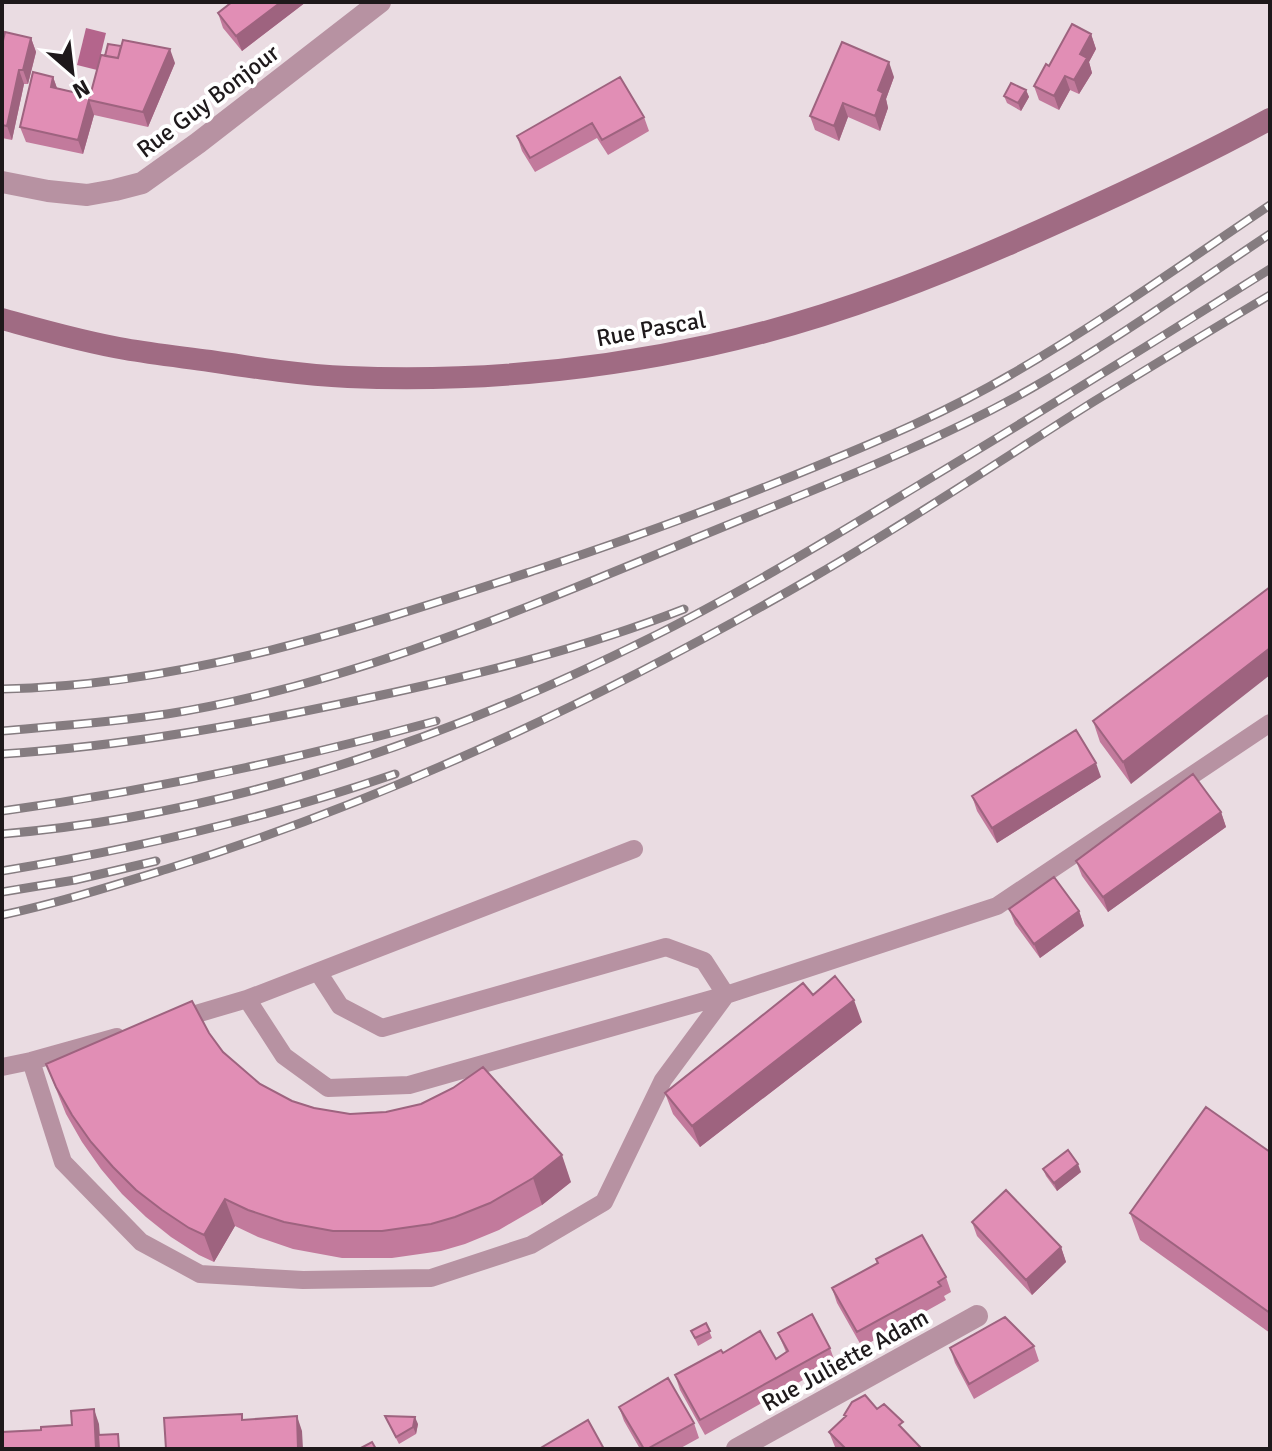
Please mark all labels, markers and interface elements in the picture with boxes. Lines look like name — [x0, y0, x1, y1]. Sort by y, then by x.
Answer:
north arrow — [32, 32, 112, 112]
street label: Rue Guy Bonjour — [131, 38, 285, 164]
text: N — [68, 74, 94, 105]
street label: Rue Pascal — [594, 305, 708, 353]
street label: Rue Juliette Adam — [756, 1302, 934, 1418]

